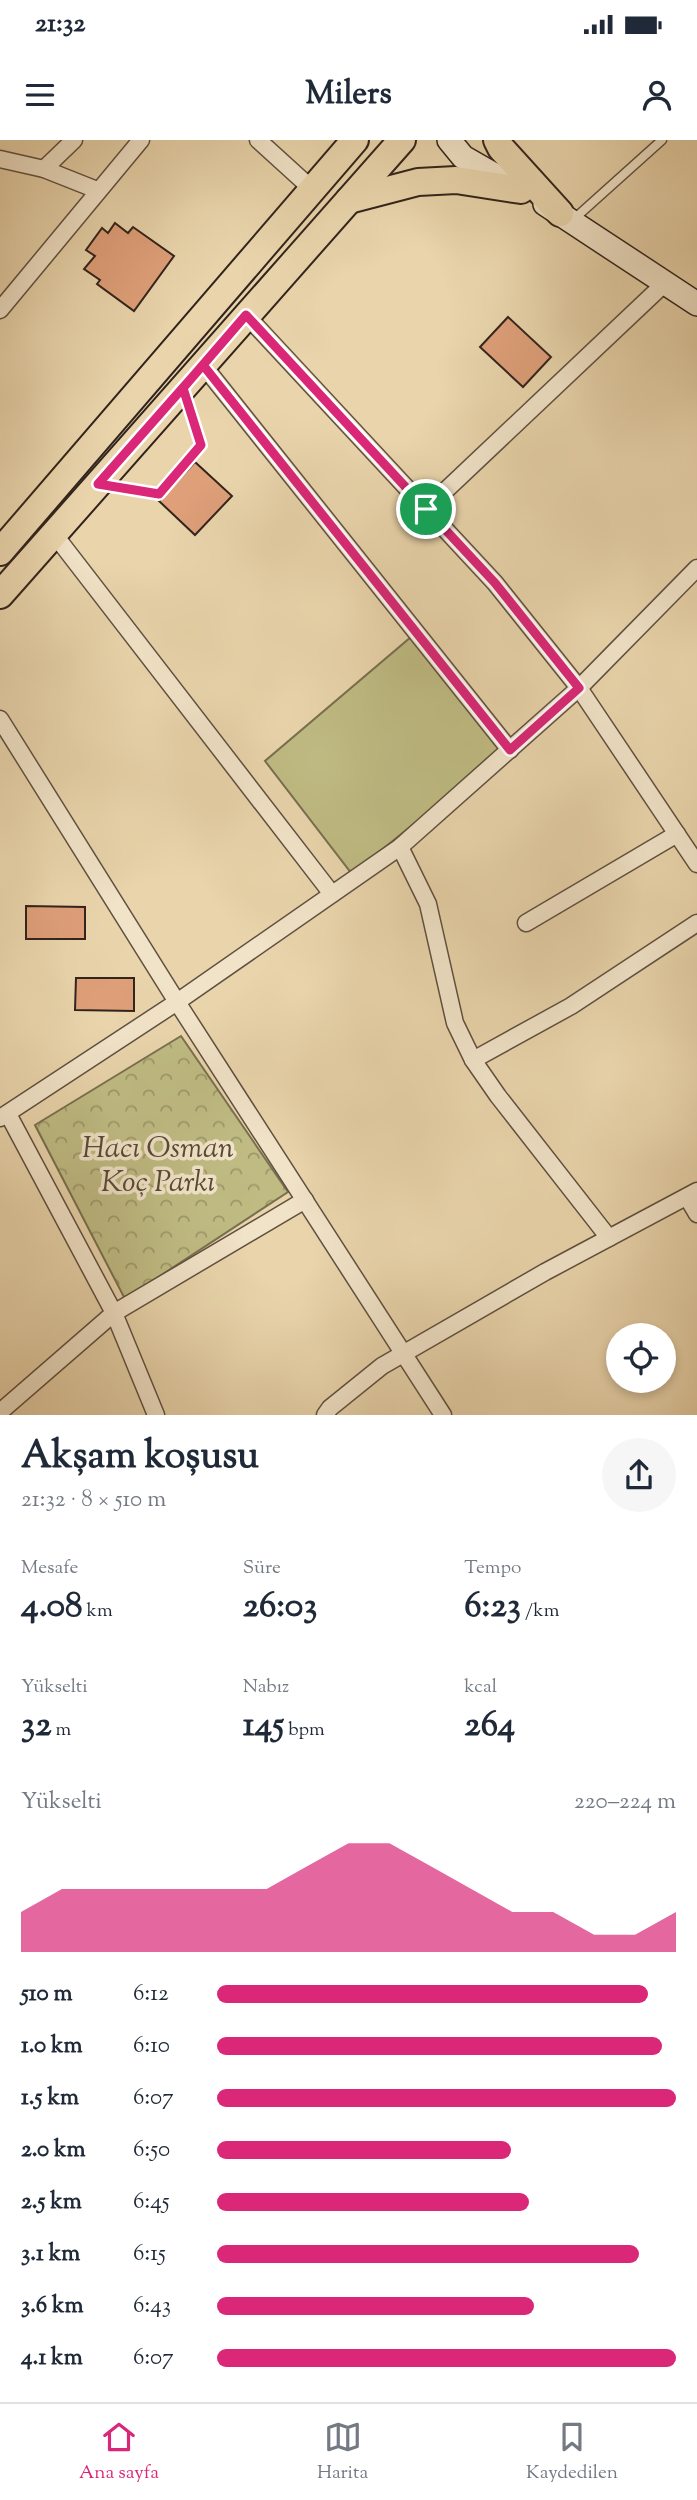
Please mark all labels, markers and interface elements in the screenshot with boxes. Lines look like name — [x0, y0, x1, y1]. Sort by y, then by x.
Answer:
text: 21:32 — [35, 6, 85, 43]
text: Milers — [305, 72, 392, 118]
icon: menu — [21, 76, 59, 114]
icon: person — [638, 76, 676, 114]
pin — [396, 479, 456, 539]
icon: arrive — [407, 490, 445, 528]
park label: Hacı Osman Koç Parkı — [82, 1128, 234, 1205]
map controls — [606, 1323, 676, 1393]
button: locate — [606, 1323, 676, 1393]
text: Akşam koşusu — [21, 1431, 259, 1485]
button: share — [602, 1438, 676, 1512]
text: 21:32 · 8 × 510 m — [21, 1484, 166, 1517]
text: Mesafe — [21, 1555, 78, 1582]
text: Süre — [243, 1555, 281, 1582]
text: Tempo — [464, 1555, 521, 1582]
text: 4.08 — [21, 1582, 83, 1633]
text: 26:03 — [243, 1582, 318, 1633]
text: 6:23 — [464, 1582, 521, 1633]
text: km — [83, 1598, 113, 1625]
text: /km — [521, 1598, 559, 1625]
text: Yükselti — [21, 1674, 88, 1701]
text: Nabız — [243, 1674, 289, 1701]
text: kcal — [464, 1674, 497, 1701]
text: 32 — [21, 1701, 52, 1752]
text: 145 — [243, 1701, 284, 1752]
text: 264 — [464, 1701, 515, 1752]
text: m — [52, 1717, 71, 1744]
text: bpm — [284, 1717, 325, 1744]
text: Yükselti — [21, 1786, 102, 1819]
text: 220–224 m — [574, 1786, 676, 1819]
text: 510 m — [21, 1978, 73, 2011]
text: 6:12 — [133, 1978, 169, 2011]
text: 1.0 km — [21, 2030, 83, 2063]
text: 6:10 — [133, 2030, 170, 2063]
text: 1.5 km — [21, 2082, 79, 2115]
text: 6:07 — [133, 2082, 174, 2115]
text: 2.0 km — [21, 2134, 86, 2167]
text: 6:50 — [133, 2134, 170, 2167]
text: 2.5 km — [21, 2186, 82, 2219]
text: 6:45 — [133, 2186, 170, 2219]
text: 3.1 km — [21, 2238, 80, 2271]
text: 6:15 — [133, 2238, 166, 2271]
text: 3.6 km — [21, 2290, 84, 2323]
text: 6:43 — [133, 2290, 171, 2323]
text: 4.1 km — [21, 2342, 83, 2375]
text: 6:07 — [133, 2342, 174, 2375]
tab: Ana sayfa — [79, 2418, 159, 2487]
tab: Harita — [317, 2418, 368, 2487]
tab: Kaydedilen — [526, 2418, 618, 2487]

